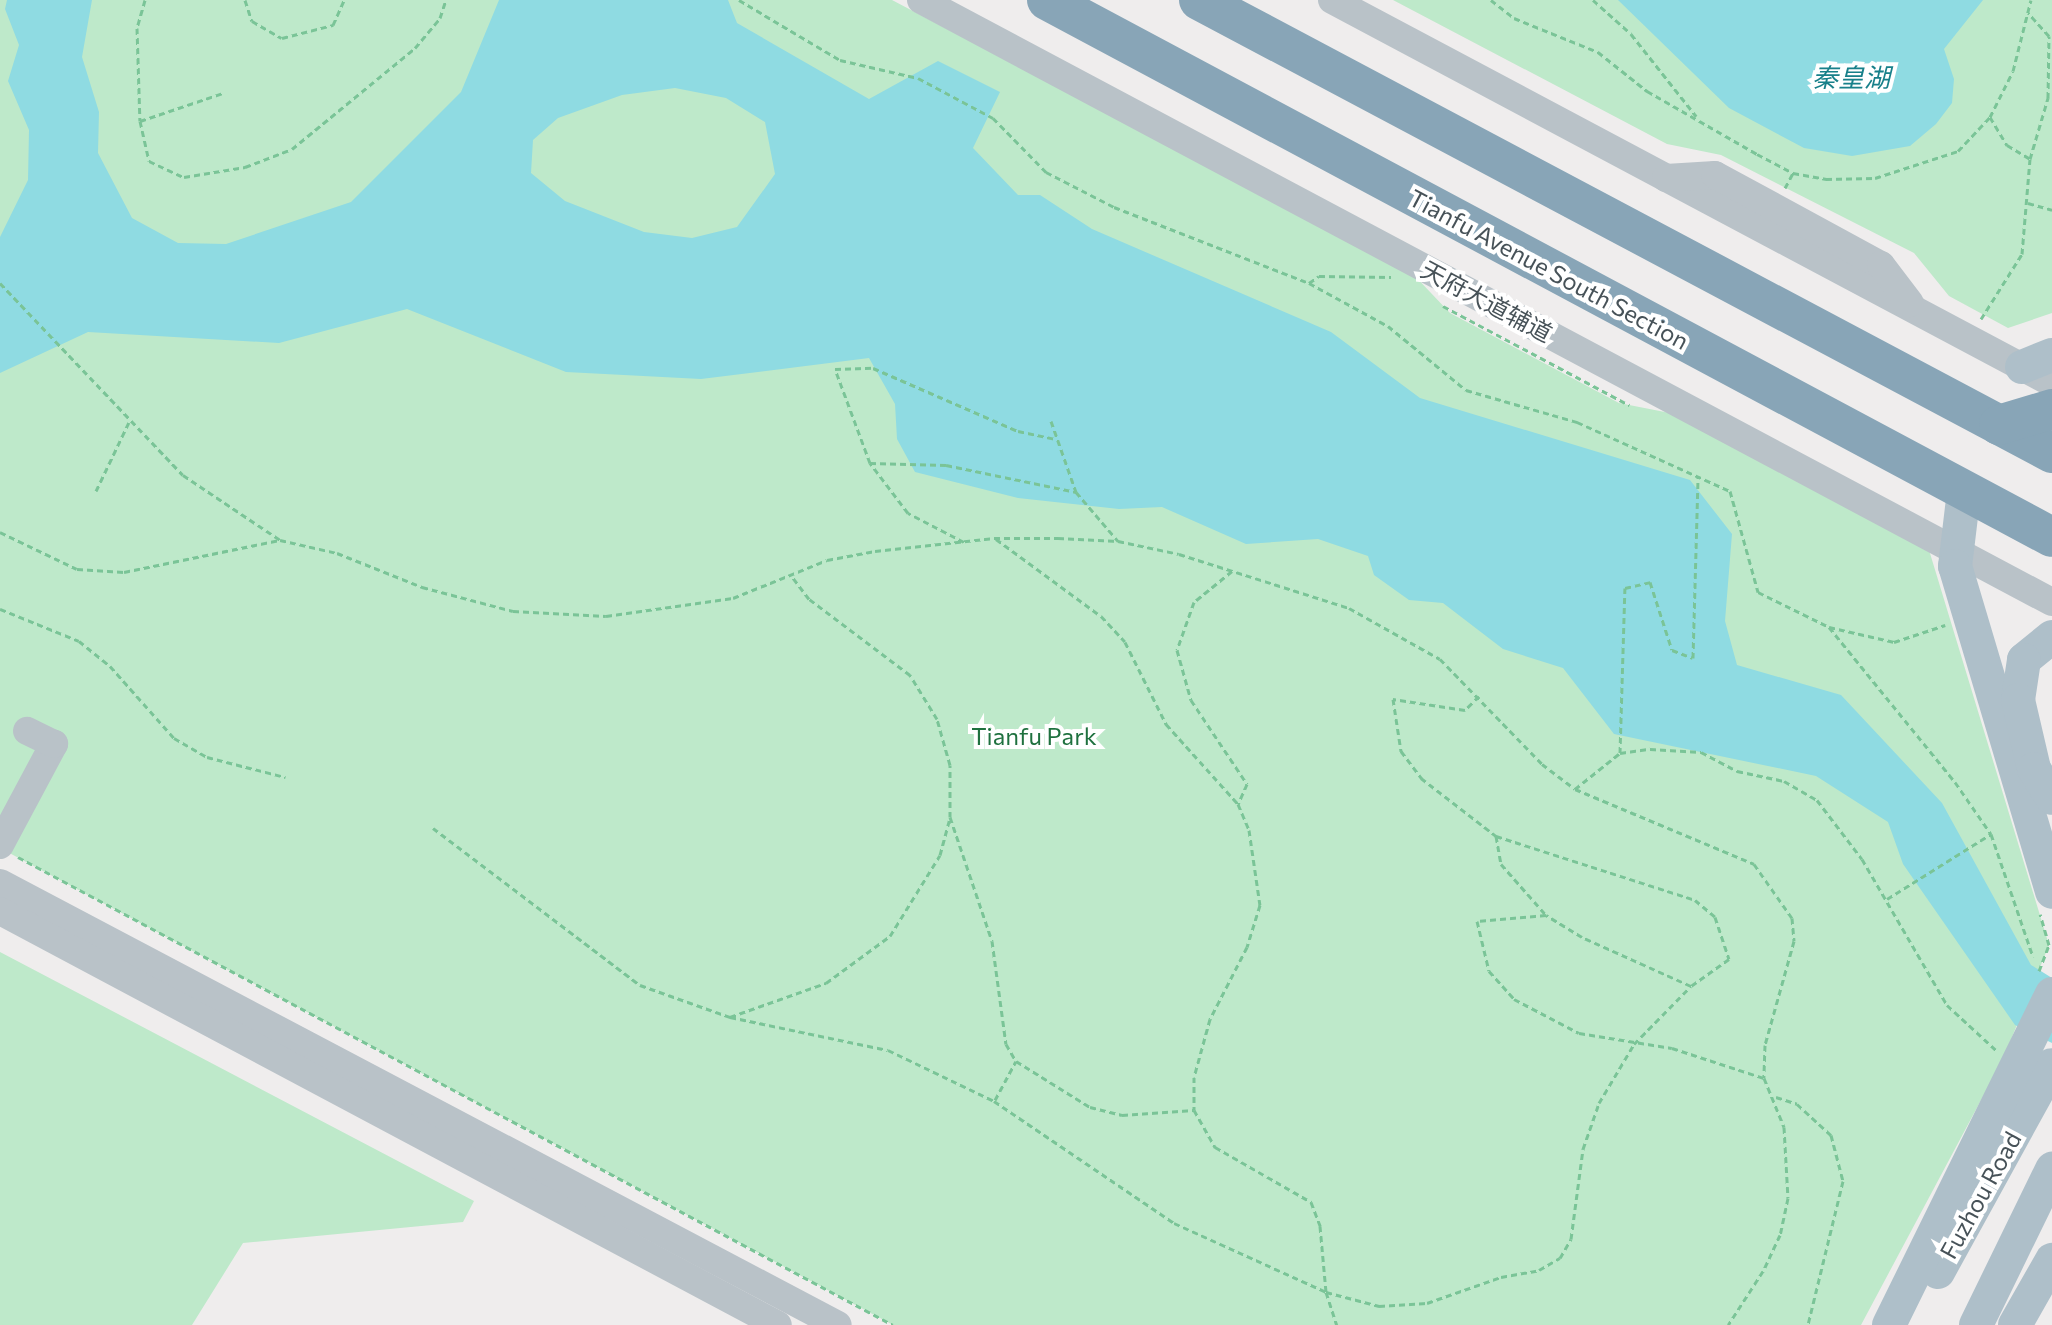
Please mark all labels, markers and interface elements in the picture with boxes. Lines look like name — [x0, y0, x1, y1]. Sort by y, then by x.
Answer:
water label: 秦皇湖 — [1812, 61, 1890, 93]
street label: Tianfu Avenue South Section — [1404, 183, 1694, 355]
street label: 天府大道辅道 — [1417, 254, 1557, 348]
park label: Tianfu Park — [971, 722, 1097, 750]
street label: Fuzhou Road — [1933, 1126, 2027, 1264]

